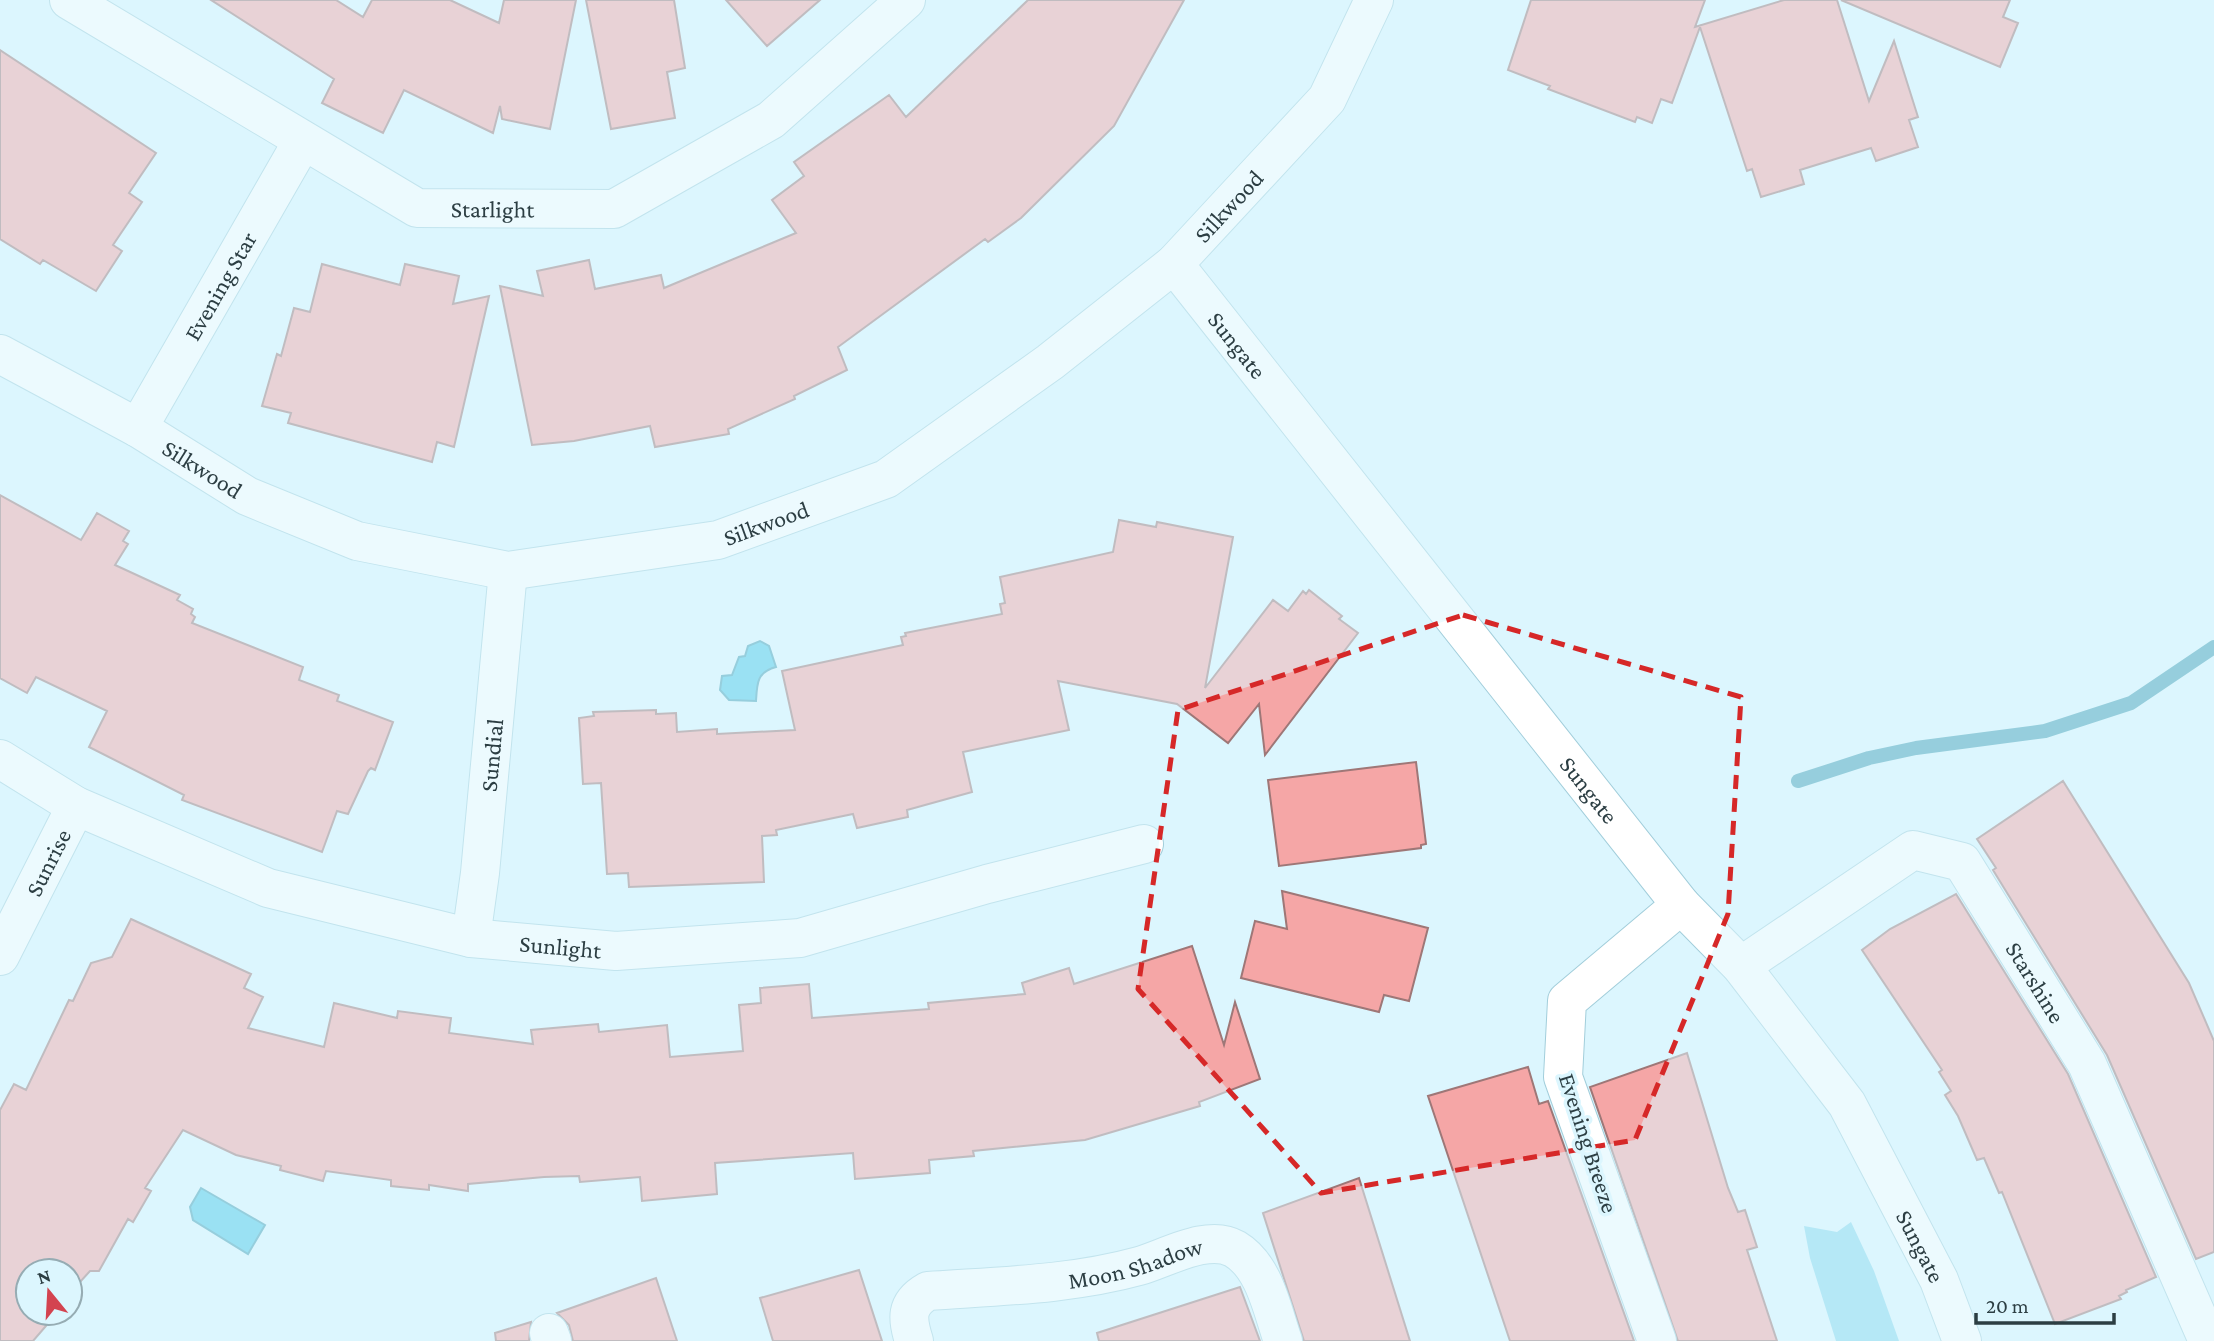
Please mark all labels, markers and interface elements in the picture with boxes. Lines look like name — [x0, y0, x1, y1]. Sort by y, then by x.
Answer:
street label: Silkwood — [1188, 164, 1268, 247]
street label: Starlight — [451, 195, 535, 222]
street label: Evening Star — [178, 226, 262, 345]
street label: Sungate — [1203, 306, 1273, 384]
street label: Silkwood — [158, 433, 248, 504]
street label: Silkwood — [719, 495, 812, 550]
street label: Sundial — [474, 717, 508, 793]
street label: Sungate — [1555, 751, 1624, 828]
street label: Sunrise — [19, 824, 76, 900]
street label: Sunlight — [518, 929, 603, 963]
street label: Starshine — [2001, 936, 2072, 1028]
street label: Evening Breeze — [1554, 1070, 1624, 1216]
street label: Sungate — [1891, 1205, 1951, 1287]
street label: Moon Shadow — [1066, 1232, 1205, 1293]
north arrow — [14, 1257, 84, 1327]
text: N — [34, 1264, 53, 1288]
scale bar — [1976, 1282, 2114, 1326]
text: 20 m — [1986, 1294, 2029, 1318]

